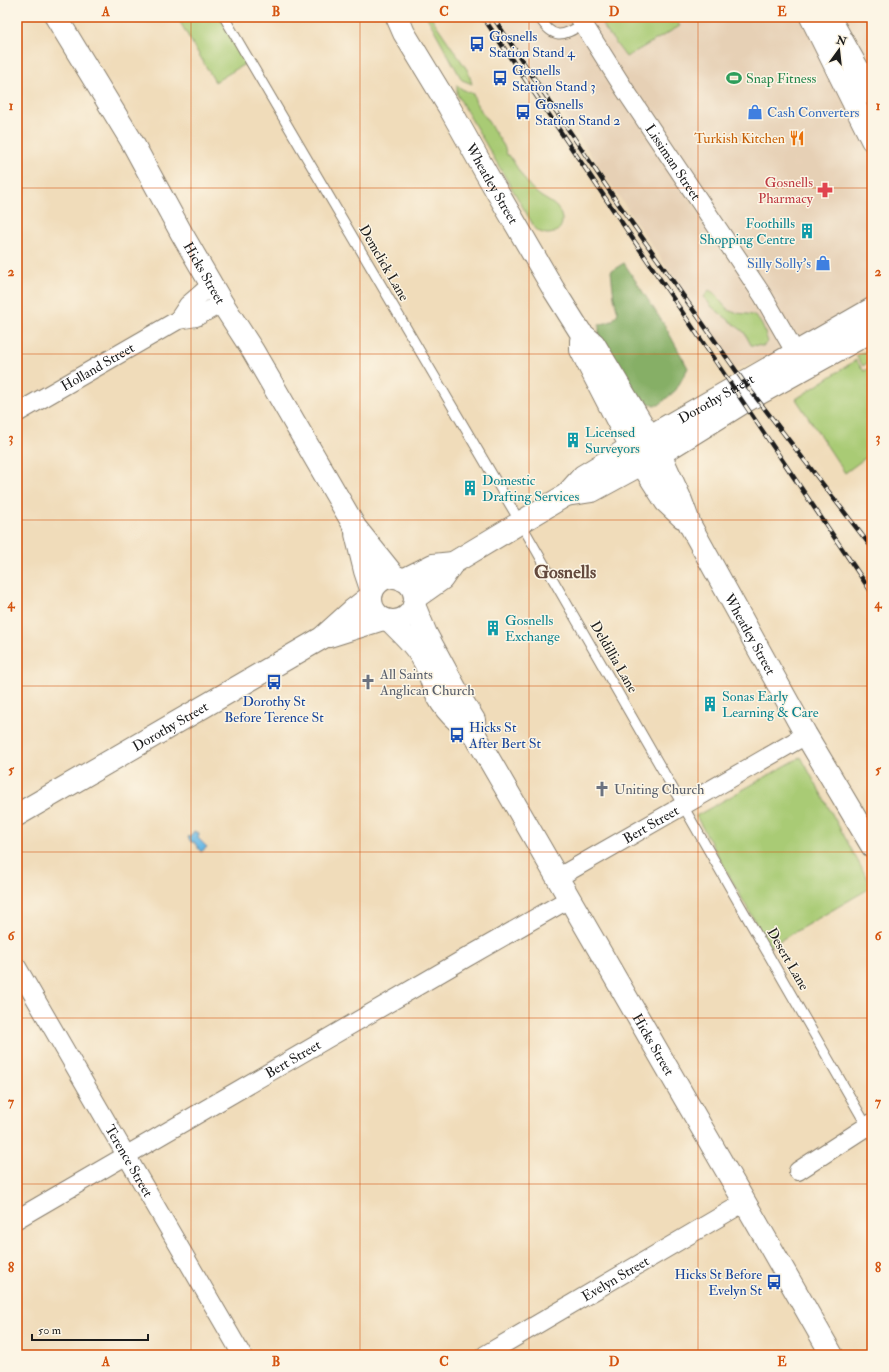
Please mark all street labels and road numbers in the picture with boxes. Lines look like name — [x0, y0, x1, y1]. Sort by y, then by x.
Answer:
street label: Lissiman Street — [642, 121, 705, 204]
street label: Wheatley Street — [462, 139, 522, 227]
street label: Demclick Lane — [355, 222, 413, 304]
street label: Hicks Street — [180, 239, 229, 307]
street label: Holland Street — [58, 338, 138, 394]
street label: Dorothy Street — [675, 370, 757, 427]
street label: Wheatley Street — [721, 590, 780, 678]
street label: Deldillia Lane — [587, 618, 641, 696]
street label: Dorothy Street — [129, 697, 211, 755]
street label: Bert Street — [620, 801, 682, 847]
street label: Desert Lane — [763, 925, 813, 994]
street label: Hicks Street — [629, 1010, 678, 1079]
street label: Bert Street — [262, 1036, 324, 1081]
street label: Terence Street — [102, 1121, 157, 1200]
street label: Evelyn Street — [578, 1252, 652, 1305]

